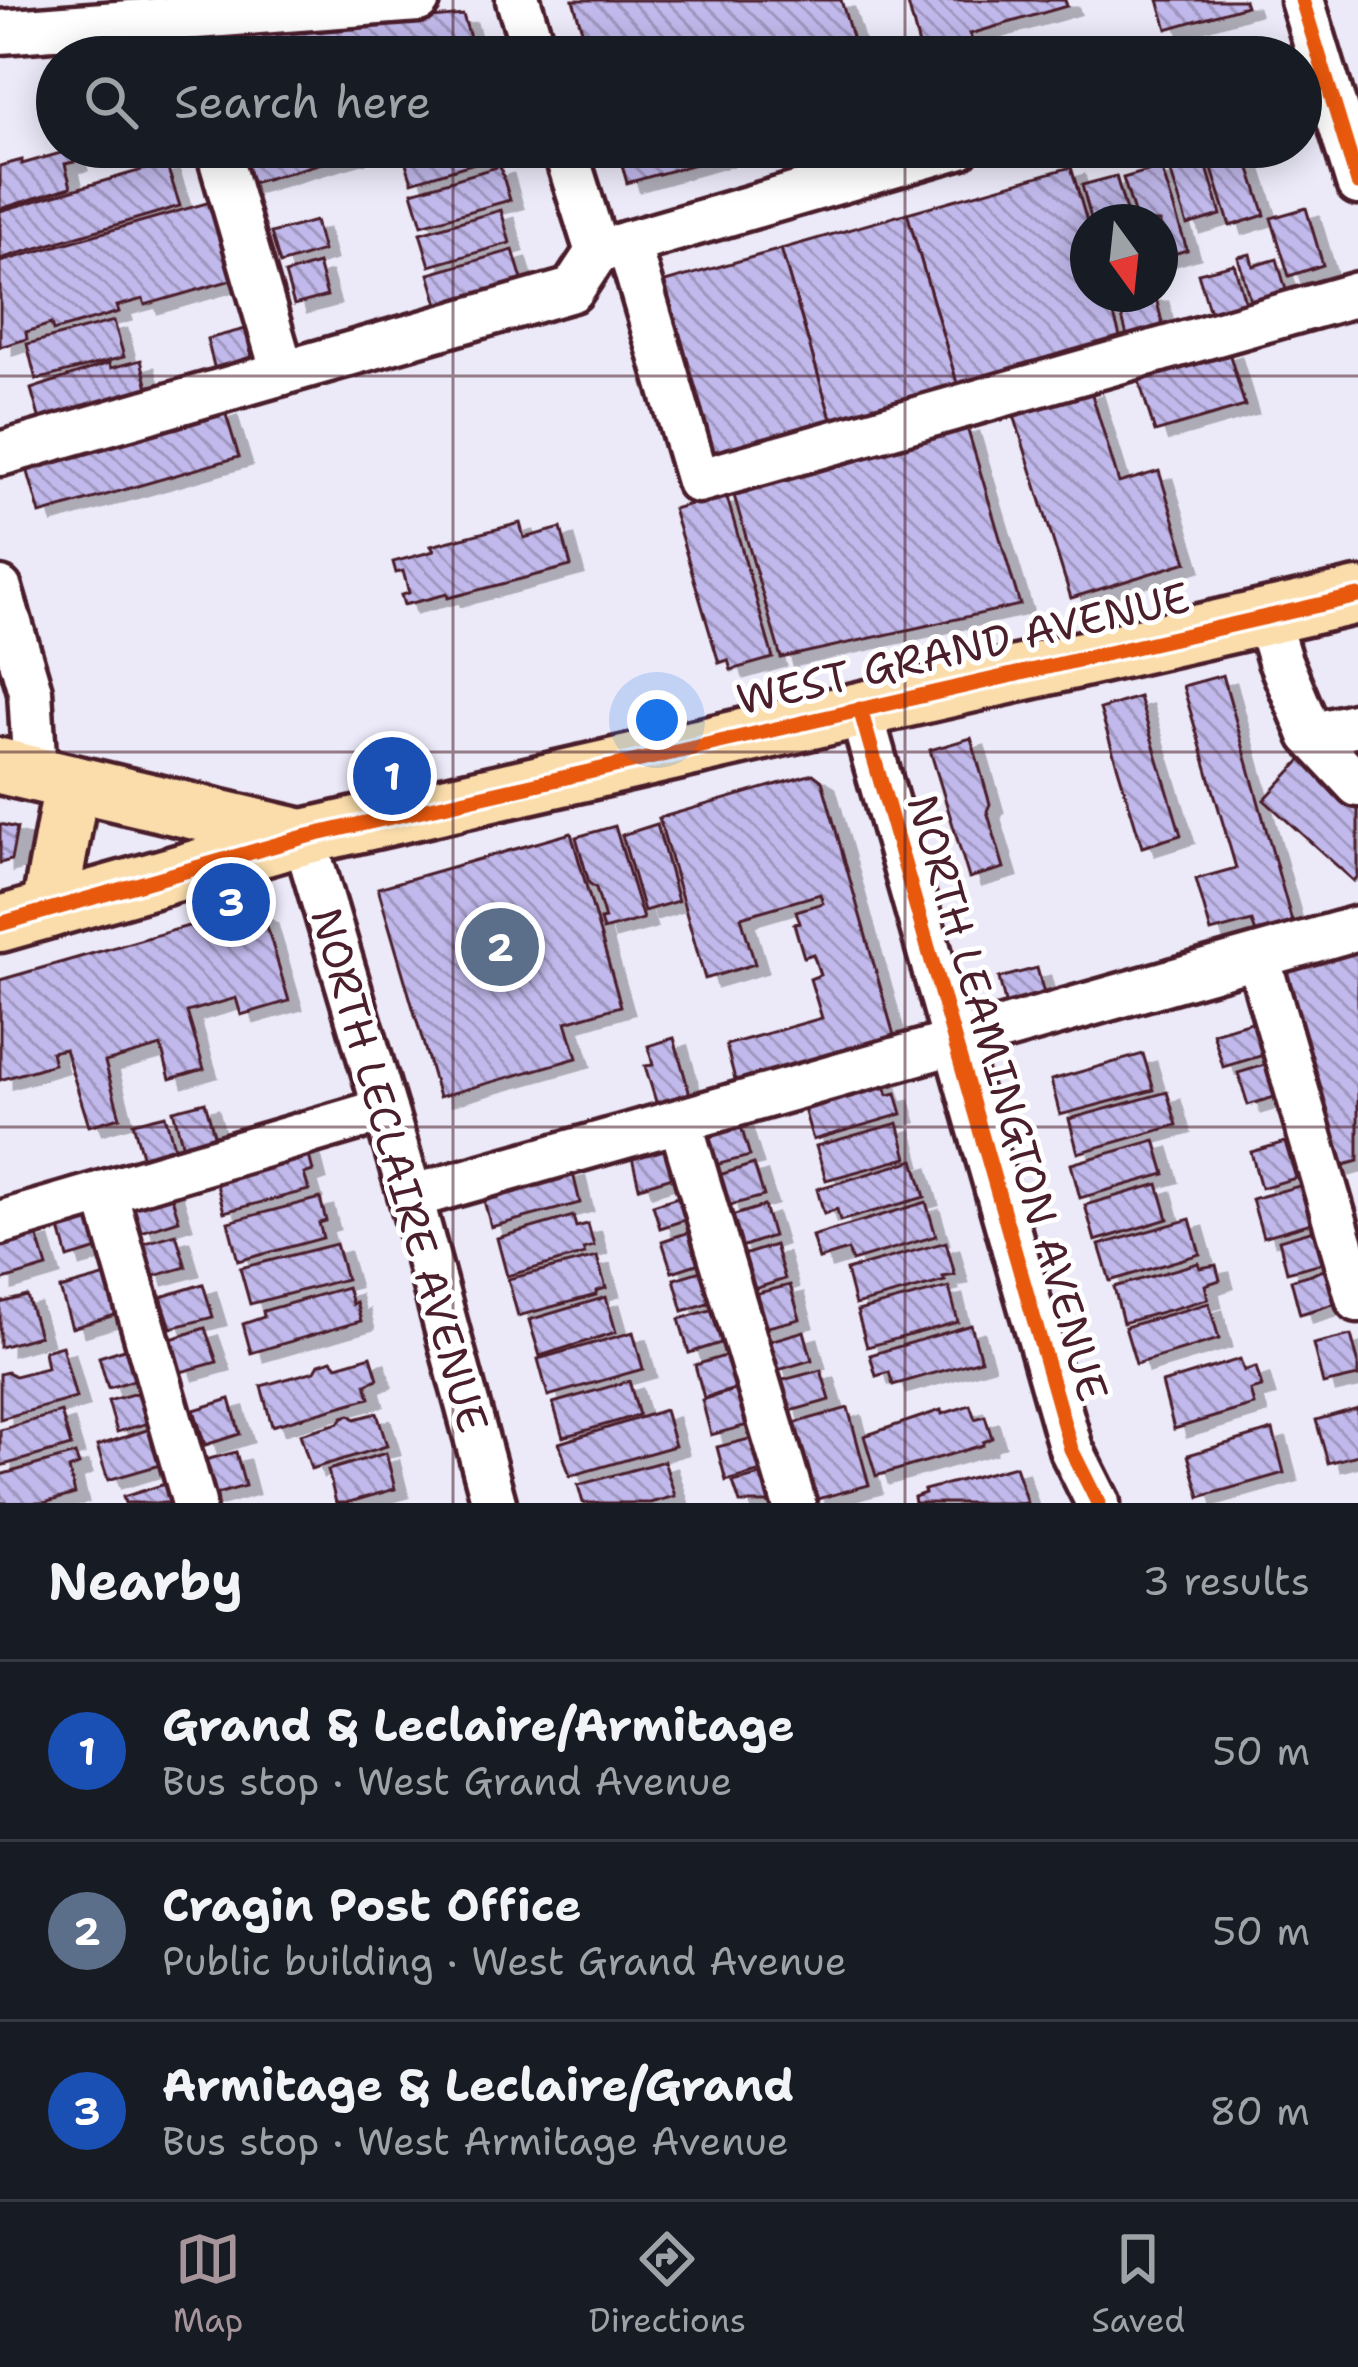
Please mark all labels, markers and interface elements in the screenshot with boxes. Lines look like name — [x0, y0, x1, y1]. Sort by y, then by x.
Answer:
search box — [36, 36, 1322, 168]
icon: search — [78, 69, 144, 135]
text: Search here — [174, 72, 431, 132]
north arrow — [1070, 204, 1178, 312]
street label: WEST GRAND AVENUE — [731, 569, 1195, 727]
your location — [627, 690, 687, 750]
pin: 1 — [353, 731, 431, 821]
street label: NORTH LEAMINGTON AVENUE — [894, 788, 1122, 1408]
pin: 3 — [192, 857, 270, 947]
street label: NORTH LECLAIRE AVENUE — [298, 901, 502, 1439]
pin: 2 — [461, 902, 539, 992]
text: Nearby — [48, 1547, 243, 1615]
text: 3 results — [1143, 1555, 1310, 1607]
text: Grand & Leclaire/Armitage — [162, 1695, 795, 1755]
text: 1 — [78, 1725, 96, 1777]
text: 50 m — [1212, 1725, 1310, 1777]
text: Bus stop · West Grand Avenue — [162, 1755, 732, 1807]
text: Cragin Post Office — [162, 1875, 582, 1935]
text: 2 — [73, 1905, 101, 1957]
text: 50 m — [1212, 1905, 1310, 1957]
text: Public building · West Grand Avenue — [162, 1935, 847, 1987]
text: Armitage & Leclaire/Grand — [162, 2055, 794, 2115]
text: 3 — [73, 2085, 101, 2137]
text: 80 m — [1209, 2085, 1310, 2137]
text: Bus stop · West Armitage Avenue — [162, 2115, 789, 2167]
tab: Map — [173, 2226, 243, 2343]
tab: Directions — [589, 2226, 746, 2343]
tab: Saved — [1092, 2226, 1185, 2343]

